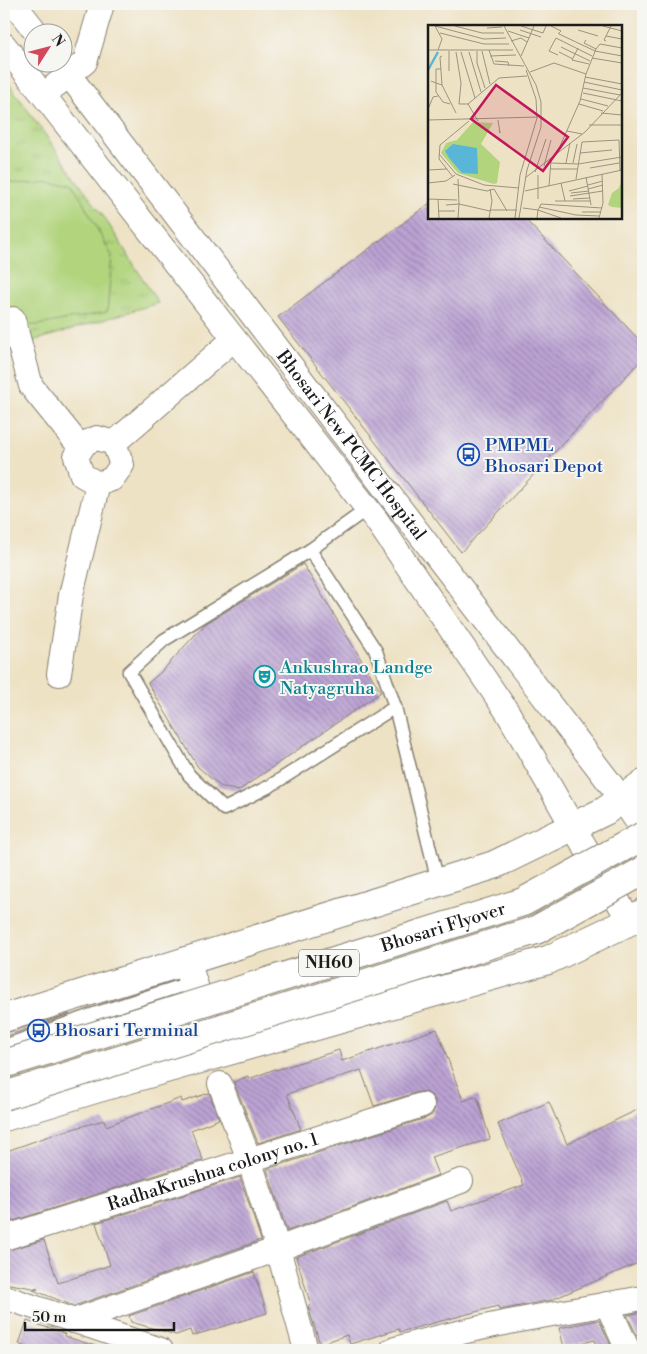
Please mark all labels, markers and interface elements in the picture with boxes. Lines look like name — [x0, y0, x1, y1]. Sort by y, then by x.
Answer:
north arrow — [22, 22, 72, 72]
inset map — [428, 25, 622, 219]
text: N — [47, 31, 68, 51]
street label: Bhosari New PCMC Hospital — [271, 345, 432, 545]
place label: PMPML Bhosari Depot — [484, 434, 604, 478]
bus stop icon: PMPML Bhosari Depot — [457, 443, 481, 467]
place label: Ankushrao Landge Natyagruha — [279, 656, 433, 700]
theatre icon: Ankushrao Landge Natyagruha — [252, 665, 276, 689]
street label: Bhosari Flyover — [377, 897, 508, 957]
road number: NH60 — [299, 950, 359, 976]
bus stop icon: Bhosari Terminal — [27, 1018, 51, 1042]
place label: Bhosari Terminal — [54, 1019, 199, 1042]
street label: RadhaKrushna colony no. 1 — [104, 1127, 321, 1216]
scale bar — [25, 1299, 174, 1331]
text: 50 m — [32, 1308, 66, 1327]

